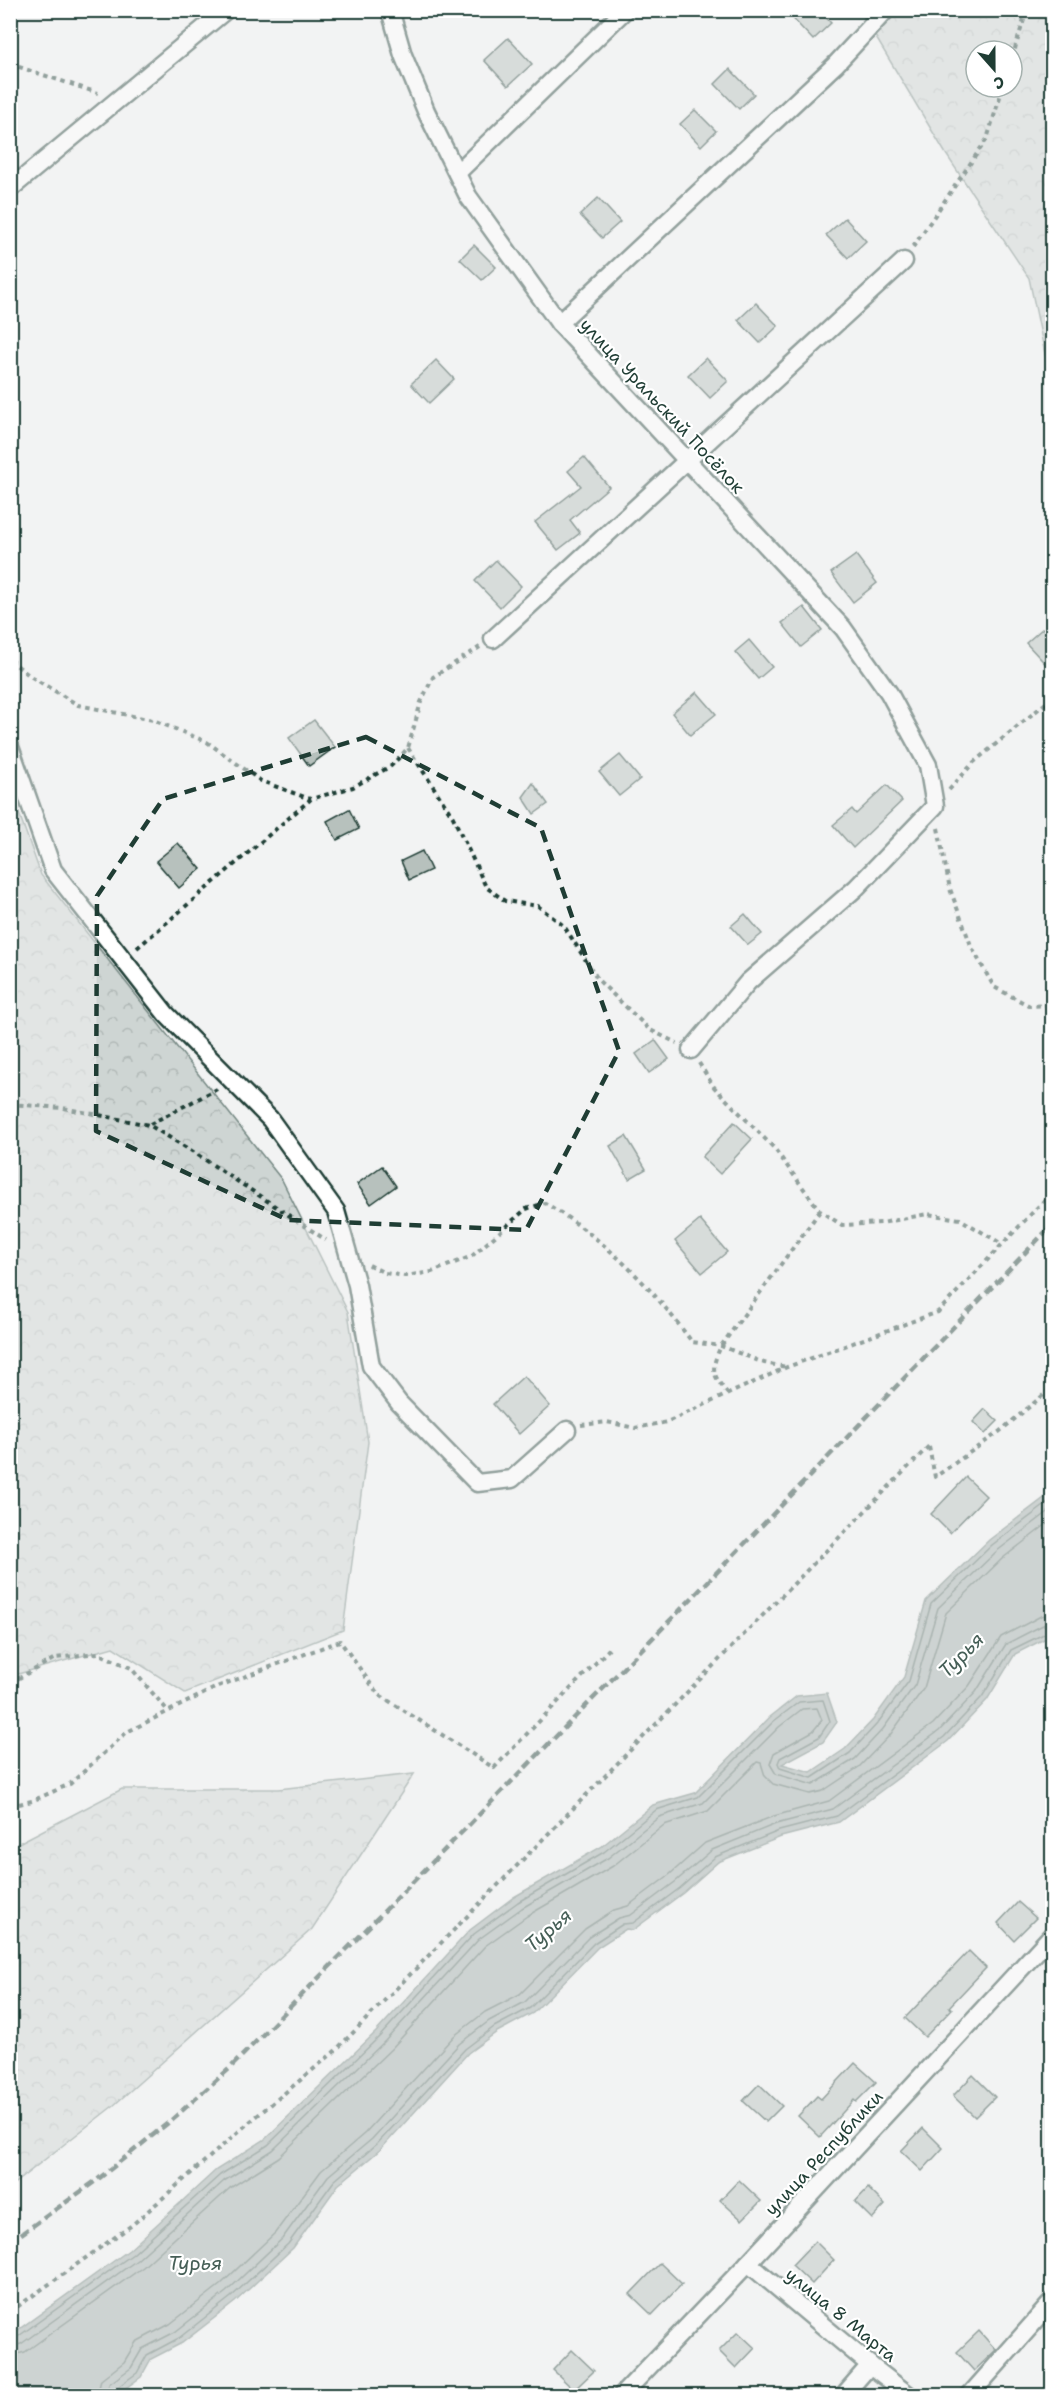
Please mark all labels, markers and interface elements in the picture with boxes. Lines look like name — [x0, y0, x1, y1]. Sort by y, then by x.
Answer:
north arrow — [964, 39, 1024, 99]
text: С — [991, 71, 1008, 94]
street label: улица Уральский Посёлок — [574, 313, 750, 499]
water label: Турья — [933, 1627, 989, 1683]
water label: Турья — [519, 1902, 577, 1958]
street label: улица Республики — [760, 2085, 889, 2221]
water label: Турья — [168, 2250, 222, 2276]
street label: улица 8 Марта — [780, 2263, 902, 2367]

